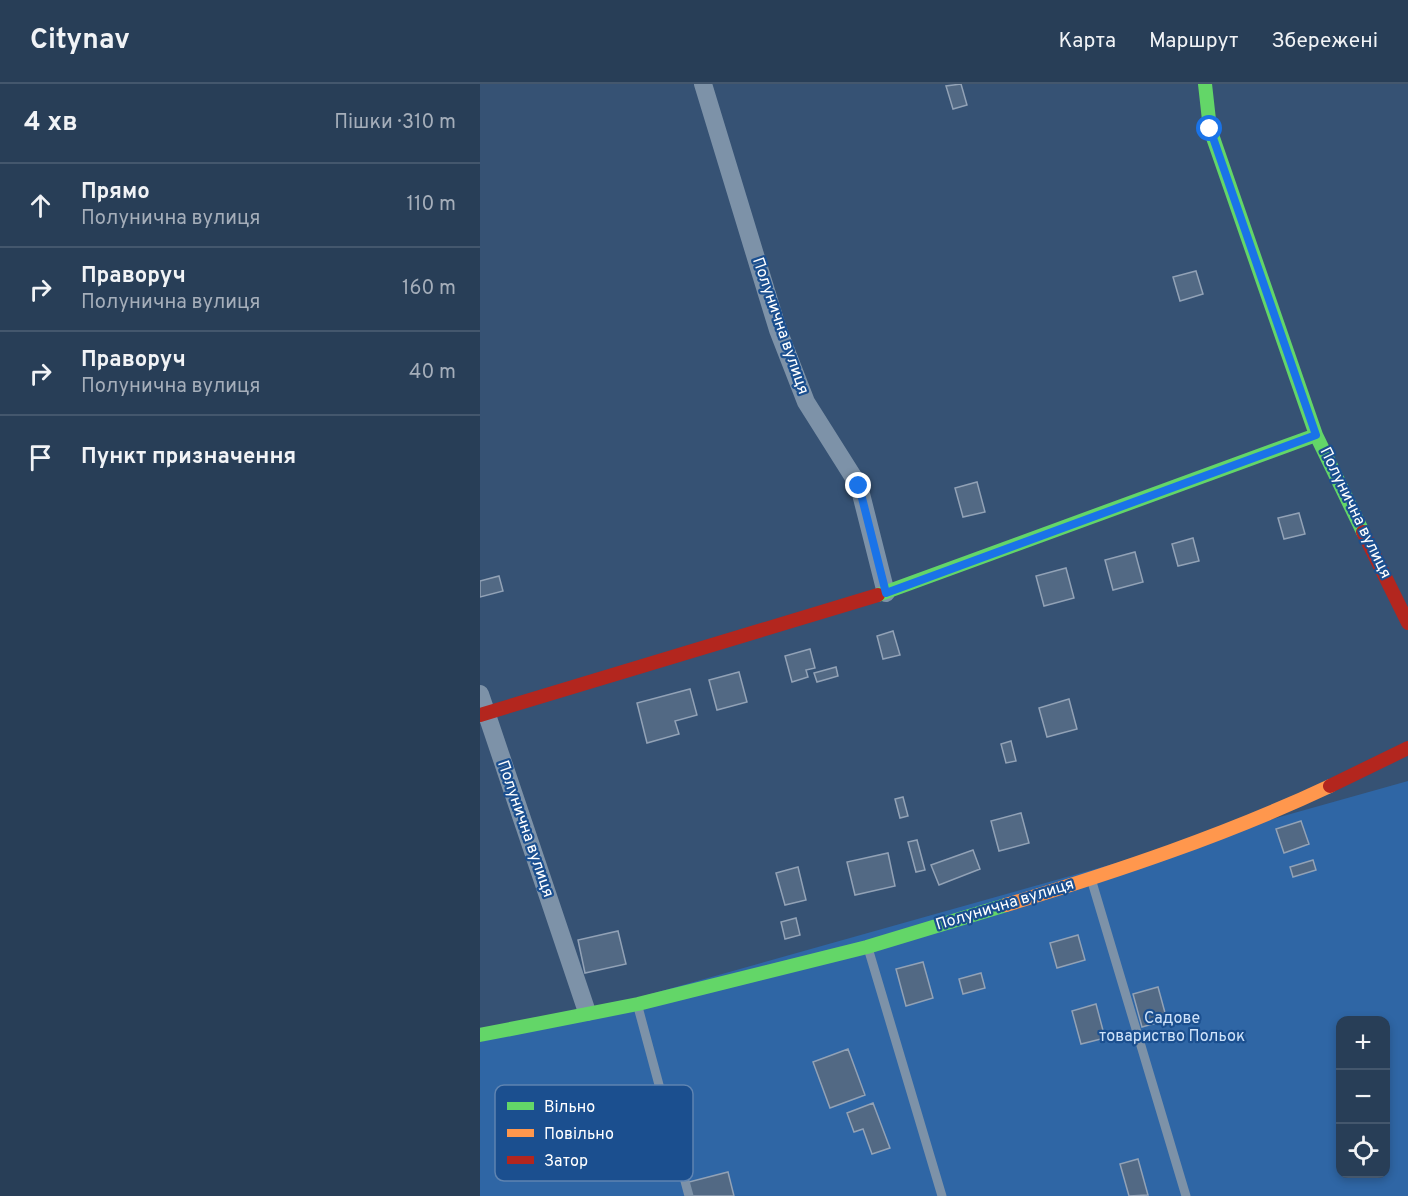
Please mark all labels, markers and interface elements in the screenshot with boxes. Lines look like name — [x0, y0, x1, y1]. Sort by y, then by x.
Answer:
text: Citynav — [30, 23, 130, 59]
text: Карта — [1059, 28, 1116, 55]
text: Маршрут — [1149, 28, 1238, 55]
text: Збережені — [1271, 28, 1378, 55]
text: 4 хв — [24, 107, 78, 140]
text: Пішки · 310 m — [334, 110, 456, 136]
route start — [1196, 115, 1222, 141]
text: Прямо — [81, 179, 150, 206]
icon: ahead — [24, 189, 57, 222]
text: 110 m — [407, 192, 456, 218]
text: Полунична вулиця — [81, 206, 260, 232]
street label: Полунична вулиця — [747, 255, 813, 397]
text: Праворуч — [81, 263, 186, 290]
icon: right — [24, 273, 57, 306]
text: 160 m — [402, 276, 456, 302]
text: Полунична вулиця — [81, 290, 260, 316]
text: Праворуч — [81, 347, 186, 374]
icon: right — [24, 357, 57, 390]
text: 40 m — [409, 360, 456, 386]
text: Полунична вулиця — [81, 374, 260, 400]
icon: arrive — [24, 441, 57, 474]
text: Пункт призначення — [81, 444, 296, 471]
street label: Полунична вулиця — [1315, 444, 1395, 582]
route end — [845, 472, 871, 498]
street label: Полунична вулиця — [492, 758, 558, 900]
street label: Полунична вулиця — [933, 874, 1077, 936]
park label: Садове товариство Польок — [1099, 1009, 1245, 1047]
map controls — [1336, 1016, 1390, 1178]
button: + — [1336, 1016, 1390, 1070]
button: − — [1336, 1070, 1390, 1124]
legend — [495, 1085, 693, 1181]
text: Вільно — [544, 1098, 595, 1118]
button: locate — [1336, 1124, 1390, 1178]
text: Повільно — [544, 1125, 614, 1145]
text: Затор — [544, 1152, 588, 1172]

